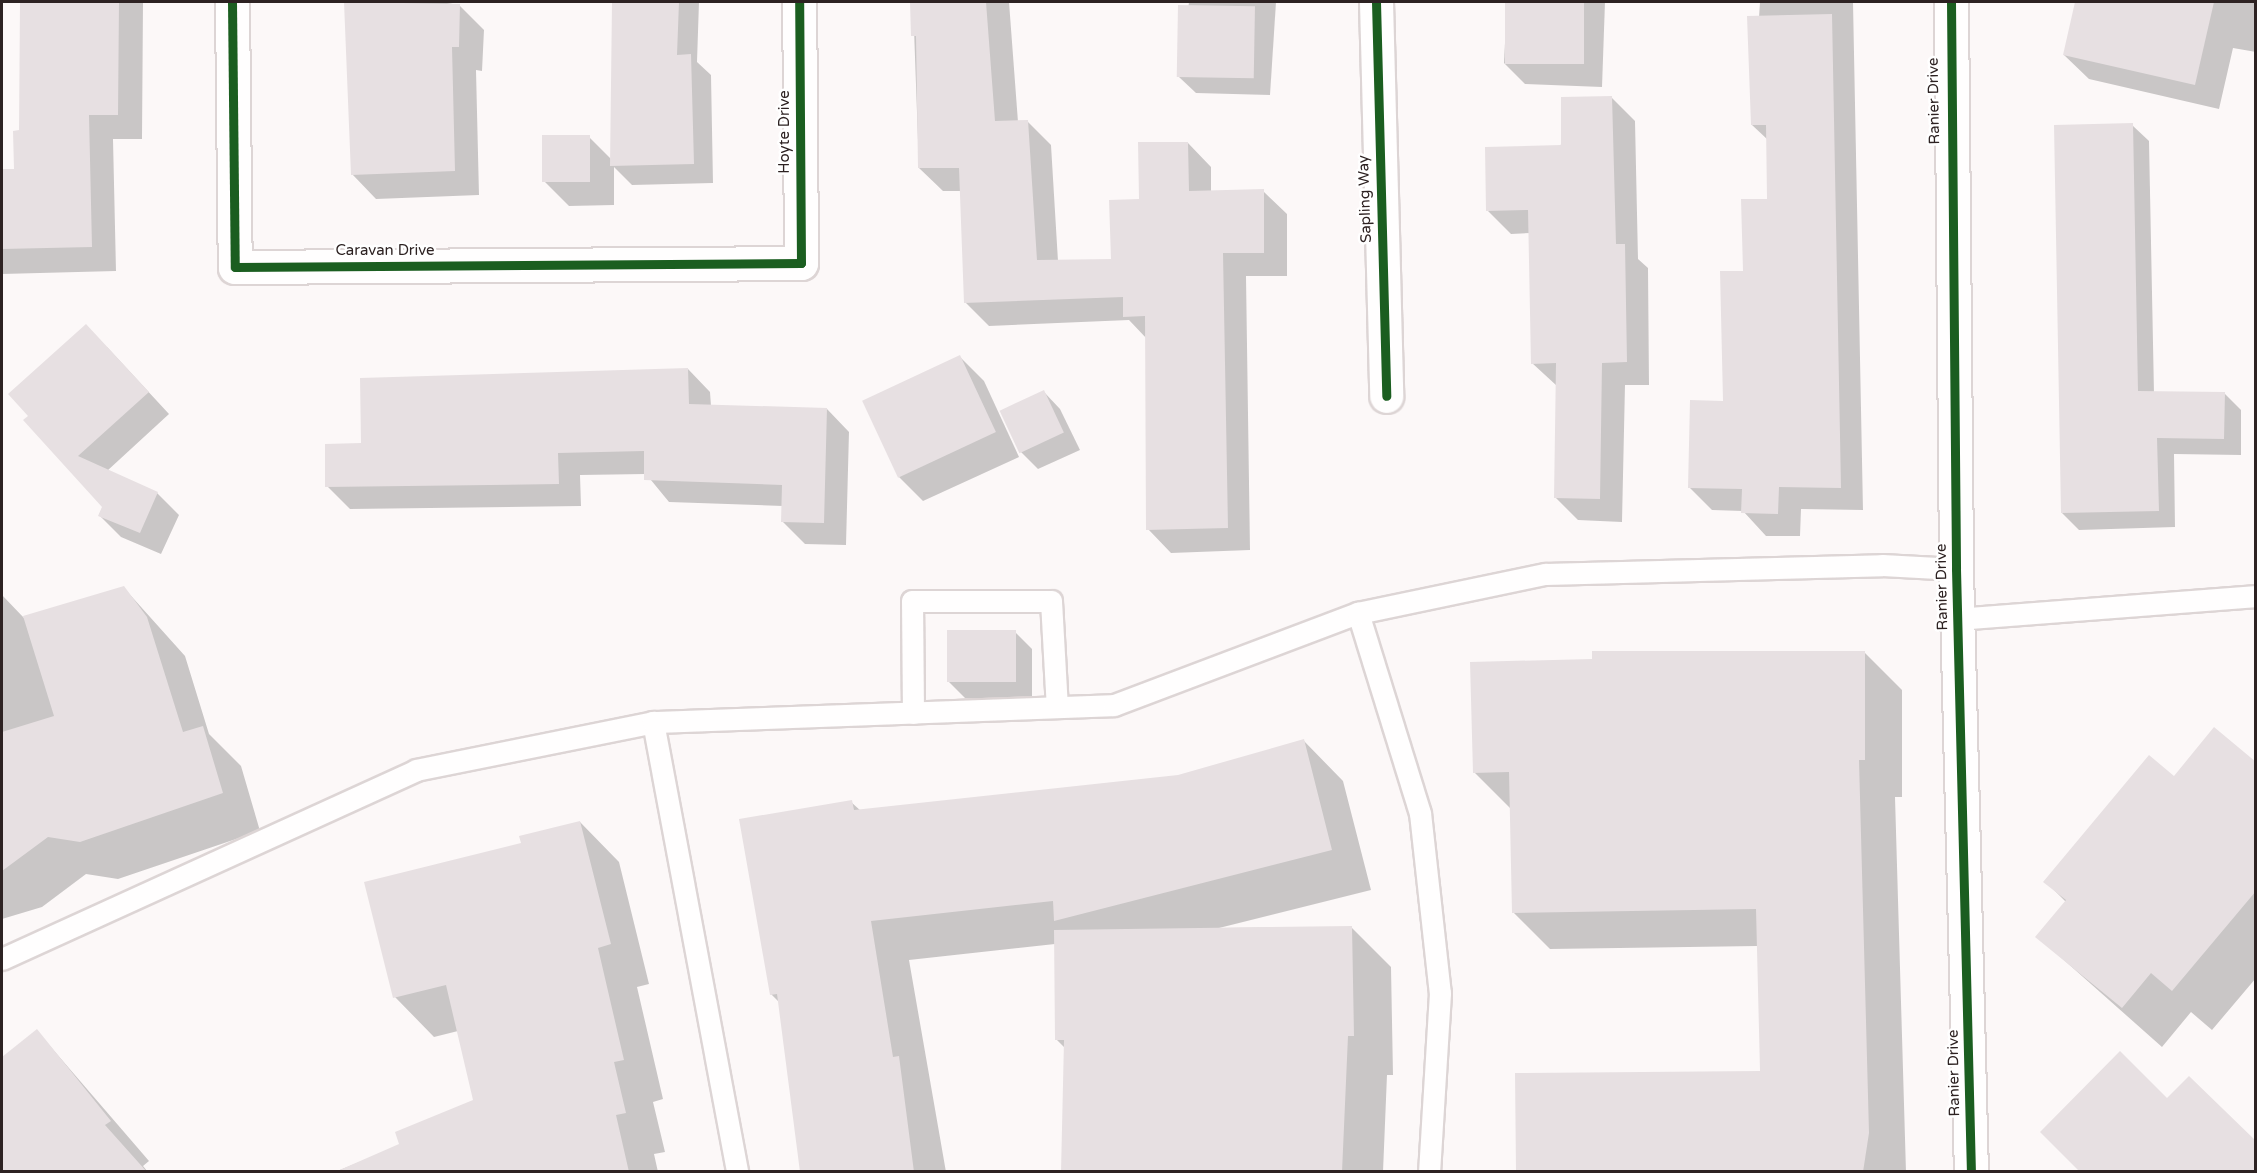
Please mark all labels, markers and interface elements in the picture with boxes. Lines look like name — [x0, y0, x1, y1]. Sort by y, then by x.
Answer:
street label: Ranier Drive — [1924, 57, 1944, 145]
street label: Hoyte Drive — [776, 90, 794, 174]
street label: Sapling Way — [1354, 155, 1376, 243]
street label: Caravan Drive — [335, 242, 435, 260]
street label: Ranier Drive — [1932, 543, 1952, 631]
street label: Ranier Drive — [1944, 1029, 1964, 1117]

